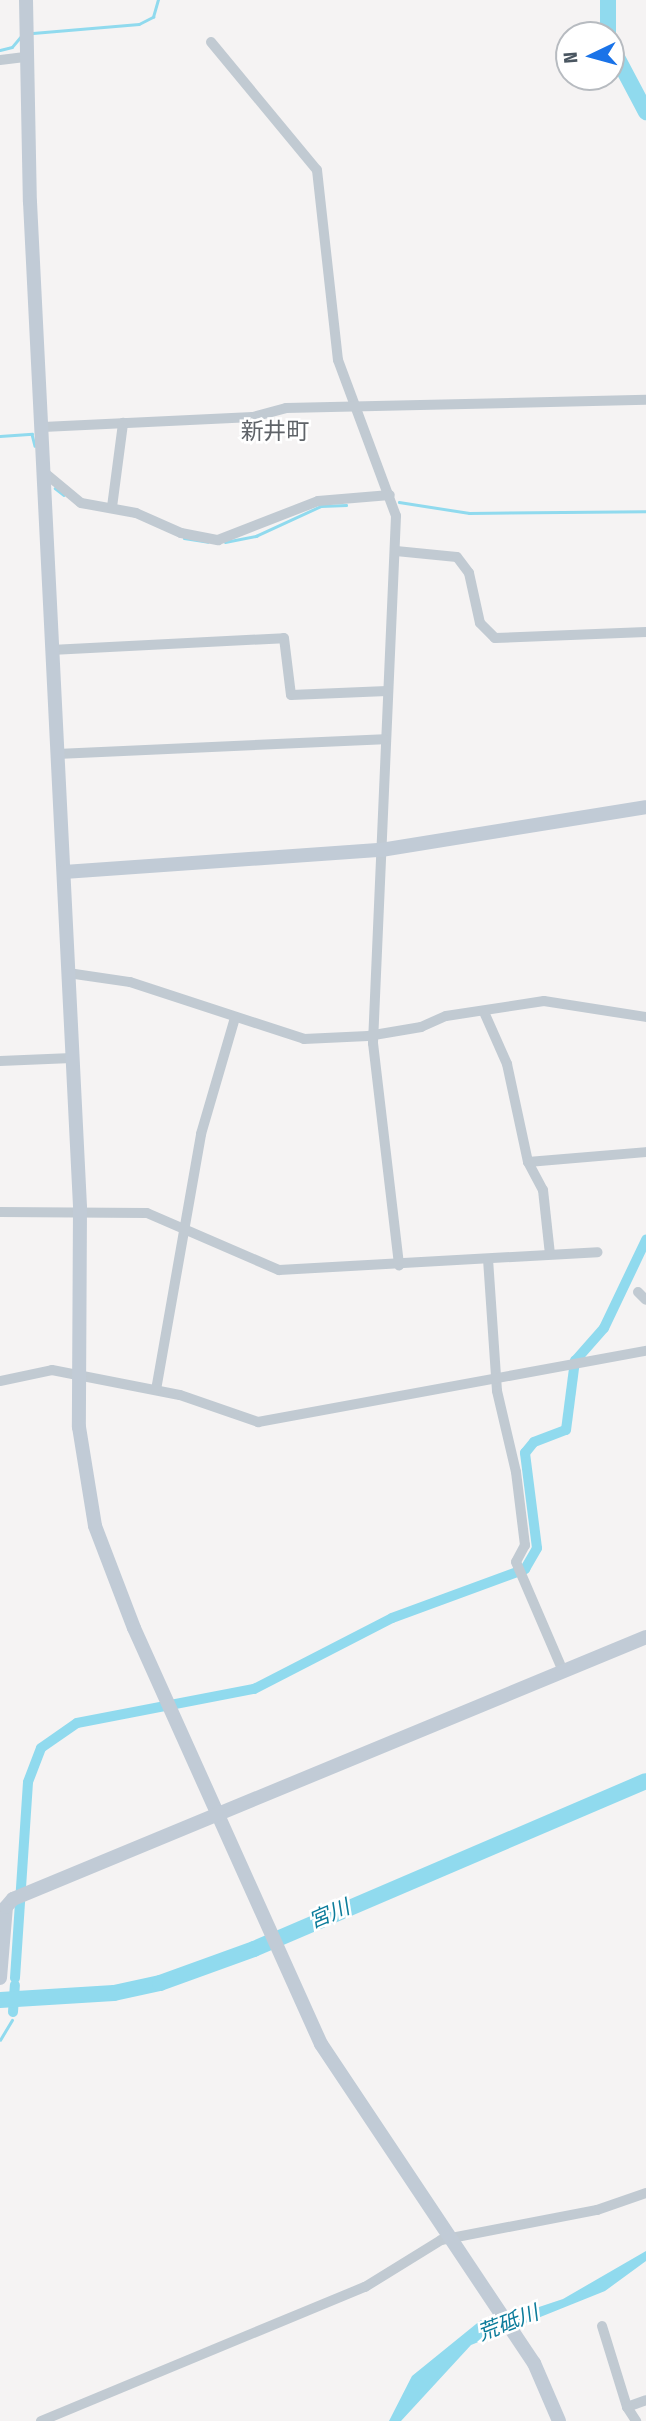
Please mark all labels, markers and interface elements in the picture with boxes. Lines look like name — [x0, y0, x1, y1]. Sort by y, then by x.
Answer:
north arrow — [555, 21, 625, 91]
text: N — [559, 51, 583, 64]
district label: 新井町 — [241, 417, 309, 445]
water label: 宮川 — [305, 1894, 353, 1934]
water label: 荒砥川 — [474, 2300, 542, 2346]

